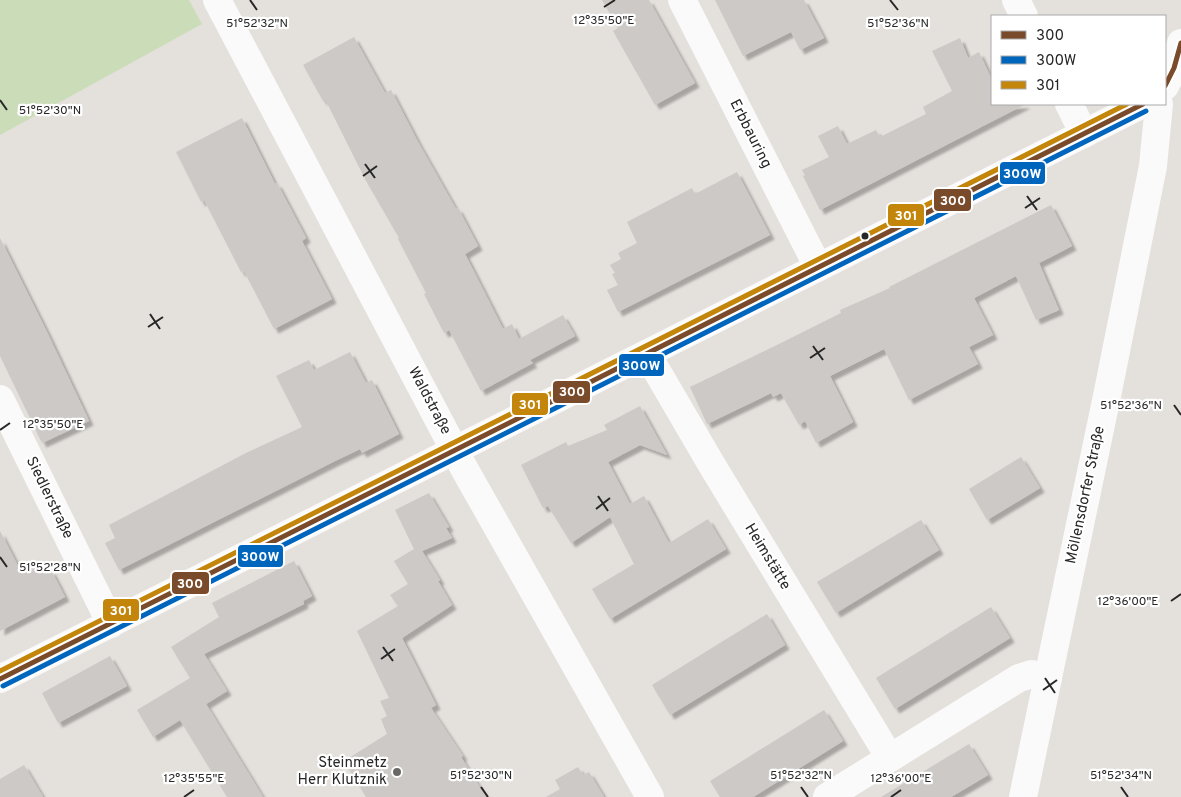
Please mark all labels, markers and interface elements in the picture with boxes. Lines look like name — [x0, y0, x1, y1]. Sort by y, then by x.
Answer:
text: 12°35'50"E — [573, 13, 635, 29]
legend — [991, 15, 1166, 105]
text: 51°52'32"N — [226, 16, 288, 32]
text: 51°52'36"N — [867, 16, 929, 32]
text: 300 — [1036, 27, 1064, 46]
text: 300W — [1036, 52, 1076, 71]
text: 301 — [1036, 77, 1060, 96]
street label: Erbbauring — [725, 96, 775, 172]
text: 51°52'30"N — [19, 103, 81, 119]
line badge: 300W — [999, 161, 1046, 185]
text: 300W — [1003, 166, 1041, 183]
line badge: 300 — [933, 188, 972, 212]
text: 300 — [940, 193, 966, 210]
line badge: 301 — [887, 203, 925, 227]
text: 301 — [895, 208, 917, 225]
unlabelled marker — [860, 231, 870, 241]
line badge: 300W — [618, 353, 665, 377]
text: 300W — [622, 358, 660, 375]
street label: Waldstraße — [403, 364, 455, 438]
line badge: 300 — [552, 380, 591, 404]
text: 300 — [559, 384, 585, 401]
line badge: 301 — [511, 392, 549, 416]
text: 301 — [519, 397, 541, 414]
text: 51°52'36"N — [1100, 398, 1162, 414]
text: 12°35'50"E — [22, 417, 84, 433]
street label: Möllensdorfer Straße — [1062, 424, 1110, 566]
street label: Siedlerstraße — [21, 454, 77, 542]
street label: Heimstätte — [740, 520, 794, 594]
line badge: 300W — [237, 544, 284, 568]
text: 300W — [241, 549, 279, 566]
text: 51°52'28"N — [19, 560, 81, 576]
line badge: 300 — [171, 571, 210, 595]
text: 300 — [177, 576, 203, 593]
text: 12°36'00"E — [1097, 594, 1159, 610]
line badge: 301 — [102, 598, 140, 622]
text: 301 — [110, 603, 132, 620]
place label: Steinmetz Herr Klutznik — [298, 754, 387, 790]
marker: Steinmetz Herr Klutznik — [391, 766, 403, 778]
text: 51°52'30"N — [450, 768, 512, 784]
text: 51°52'32"N — [770, 768, 832, 784]
text: 51°52'34"N — [1090, 768, 1152, 784]
text: 12°35'55"E — [164, 771, 224, 787]
text: 12°36'00"E — [870, 771, 932, 787]

